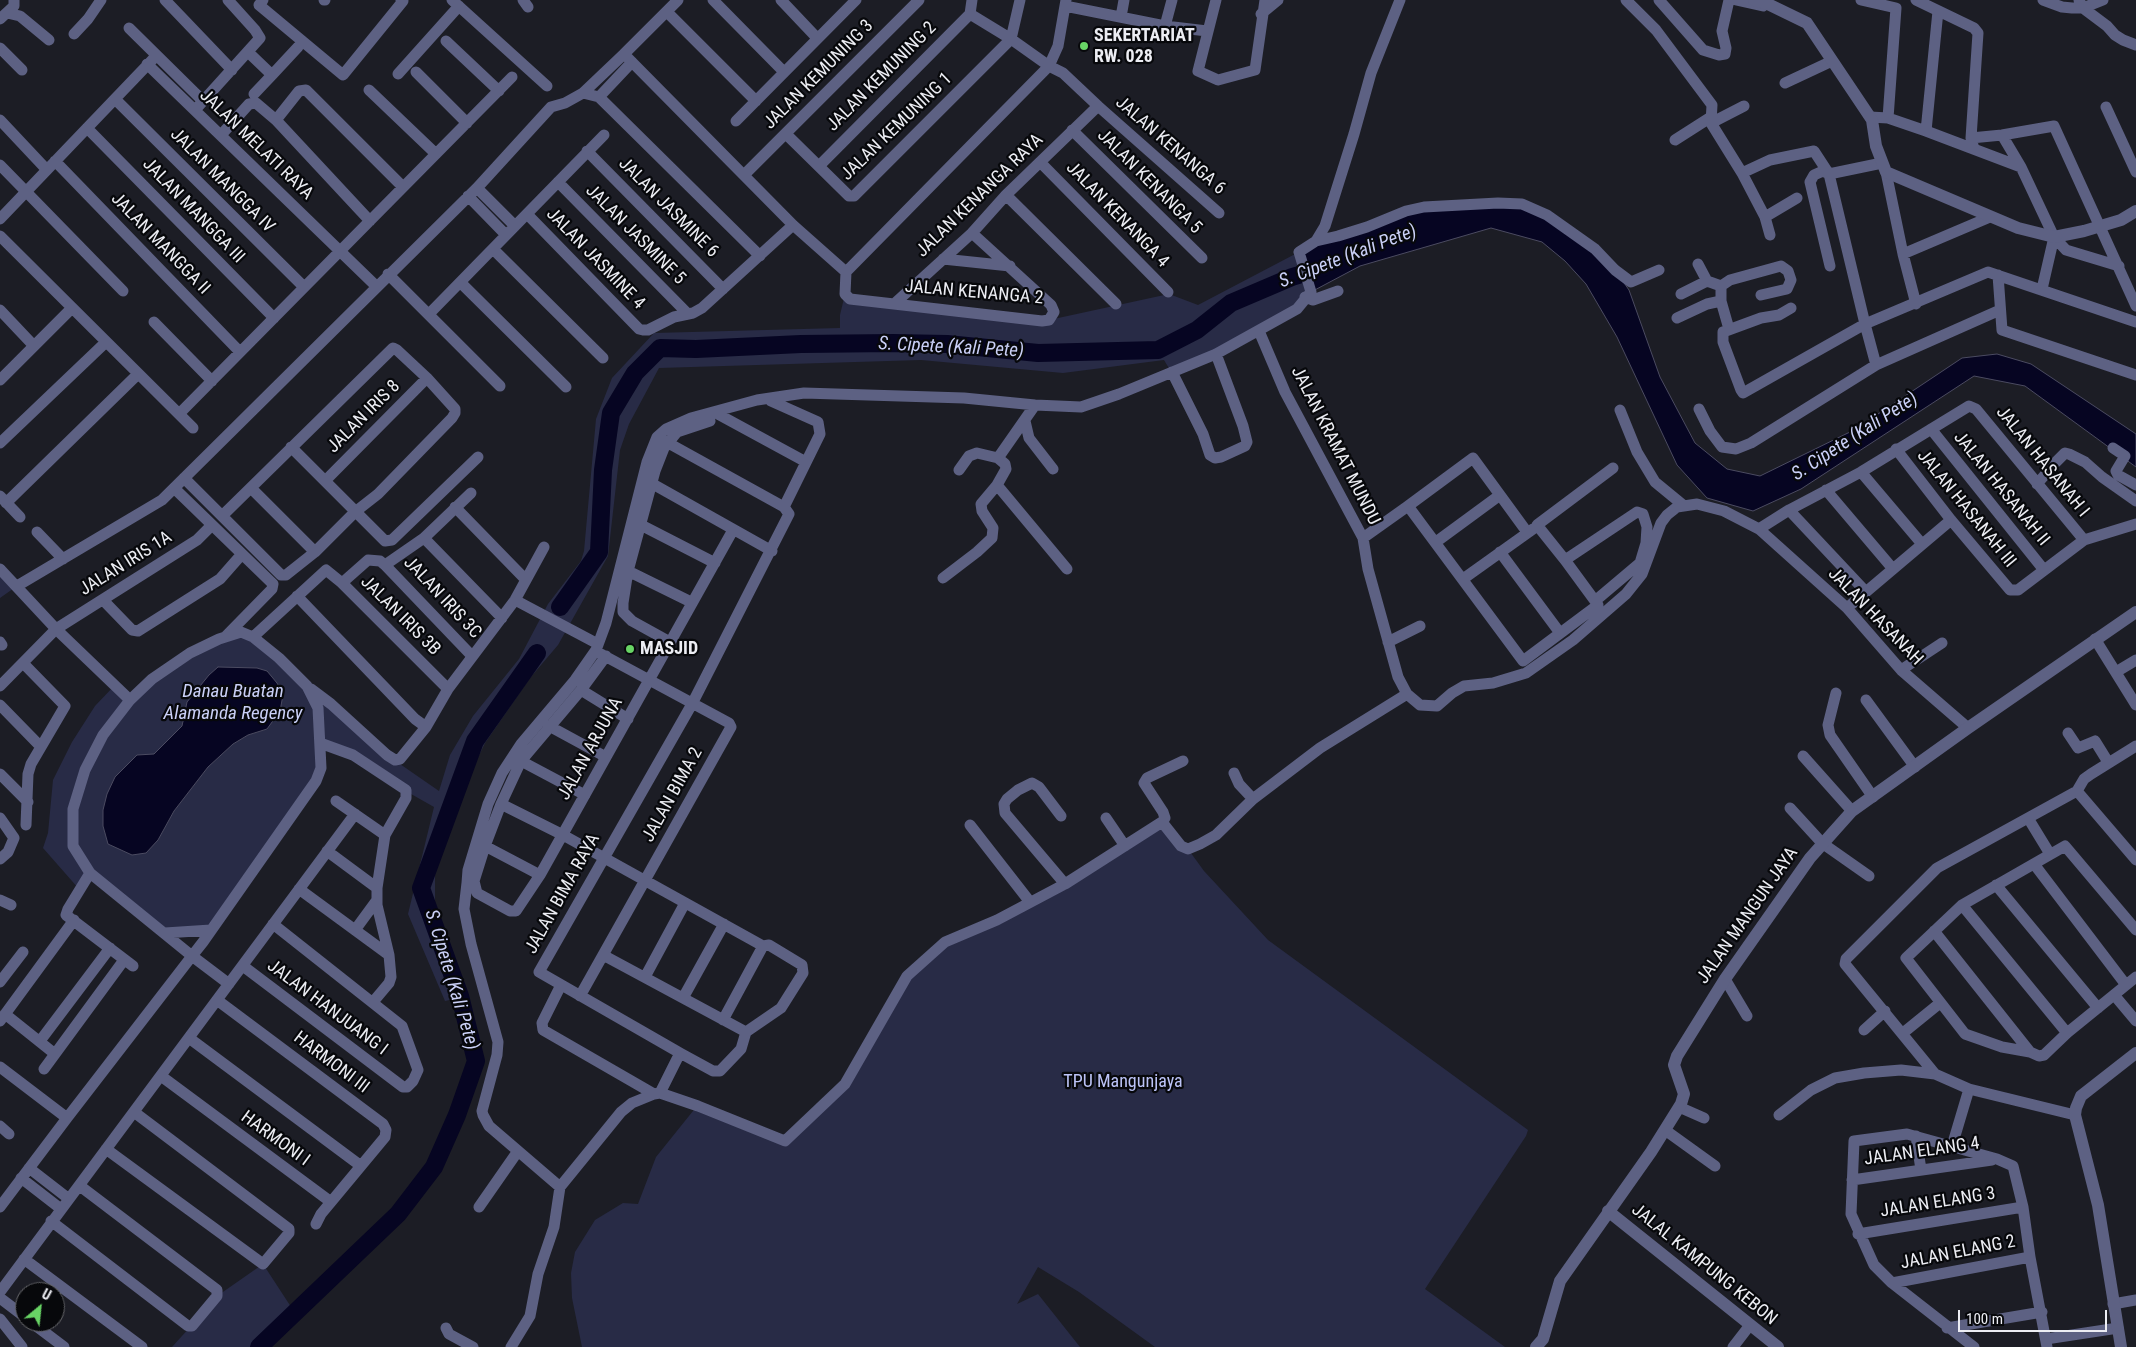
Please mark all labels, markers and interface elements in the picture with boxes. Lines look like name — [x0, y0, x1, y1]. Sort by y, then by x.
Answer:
street label: JALAN KEMUNING 3 — [760, 16, 878, 134]
street label: JALAN KEMUNING 2 — [823, 18, 941, 136]
place label: SEKERTARIAT RW. 028 — [1094, 25, 1195, 68]
marker: SEKERTARIAT RW. 028 — [1078, 40, 1090, 52]
street label: JALAN KEMUNING 1 — [837, 68, 957, 186]
street label: JALAN MELATI RAYA — [195, 85, 317, 205]
street label: JALAN KENANGA 6 — [1110, 92, 1230, 200]
street label: JALAN MANGGA IV — [165, 124, 279, 238]
street label: JALAN KENANGA 5 — [1092, 125, 1206, 239]
street label: JALAN KENANGA RAYA — [912, 130, 1048, 262]
street label: JALAN JASMINE 6 — [613, 153, 723, 263]
street label: JALAN MANGGA III — [137, 154, 249, 268]
street label: JALAN KENANGA 4 — [1061, 158, 1173, 272]
street label: JALAN JASMINE 5 — [580, 180, 690, 290]
street label: JALAN MANGGA II — [106, 189, 214, 299]
street label: JALAN JASMINE 4 — [541, 204, 649, 314]
water label: S. Cipete (Kali Pete) — [1276, 220, 1420, 294]
street label: JALAN KENANGA 2 — [904, 276, 1044, 310]
water label: S. Cipete (Kali Pete) — [878, 333, 1024, 363]
street label: JALAN KRAMAT MUNDU — [1286, 363, 1384, 529]
street label: JALAN IRIS 8 — [323, 376, 405, 458]
water label: S. Cipete (Kali Pete) — [1788, 388, 1922, 486]
street label: JALAN HASANAH I — [1991, 402, 2093, 522]
street label: JALAN HASANAH II — [1948, 428, 2054, 550]
street label: JALAN HASANAH III — [1912, 446, 2020, 572]
street label: JALAN IRIS 1A — [76, 527, 176, 601]
street label: JALAN IRIS 3C — [399, 552, 485, 644]
street label: JALAN HASANAH — [1823, 564, 1927, 670]
street label: JALAN IRIS 3B — [356, 572, 444, 660]
place label: MASJID — [640, 638, 698, 660]
marker: MASJID — [624, 643, 636, 655]
water label: Danau Buatan Alamanda Regency — [164, 681, 302, 725]
street label: JALAN ARJUNA — [554, 694, 628, 804]
street label: JALAN BIMA 2 — [638, 744, 708, 846]
street label: JALAN BIMA RAYA — [521, 830, 605, 958]
street label: JALAN MANGUN JAYA — [1693, 844, 1803, 988]
water label: S. Cipete (Kali Pete) — [419, 907, 483, 1053]
street label: JALAN HANJUANG I — [262, 956, 392, 1060]
street label: HARMONI III — [289, 1028, 373, 1098]
park label: TPU Mangunjaya — [1063, 1071, 1183, 1093]
street label: HARMONI I — [236, 1107, 314, 1171]
street label: JALAN ELANG 4 — [1863, 1133, 1981, 1171]
street label: JALAN ELANG 3 — [1879, 1183, 1997, 1223]
street label: JALAL KAMPUNG KEBON — [1627, 1200, 1781, 1330]
street label: JALAN ELANG 2 — [1899, 1231, 2017, 1275]
north arrow — [15, 1282, 65, 1332]
text: U — [39, 1286, 54, 1304]
scale bar — [1961, 1300, 2110, 1332]
text: 100 m — [1966, 1310, 2003, 1328]

